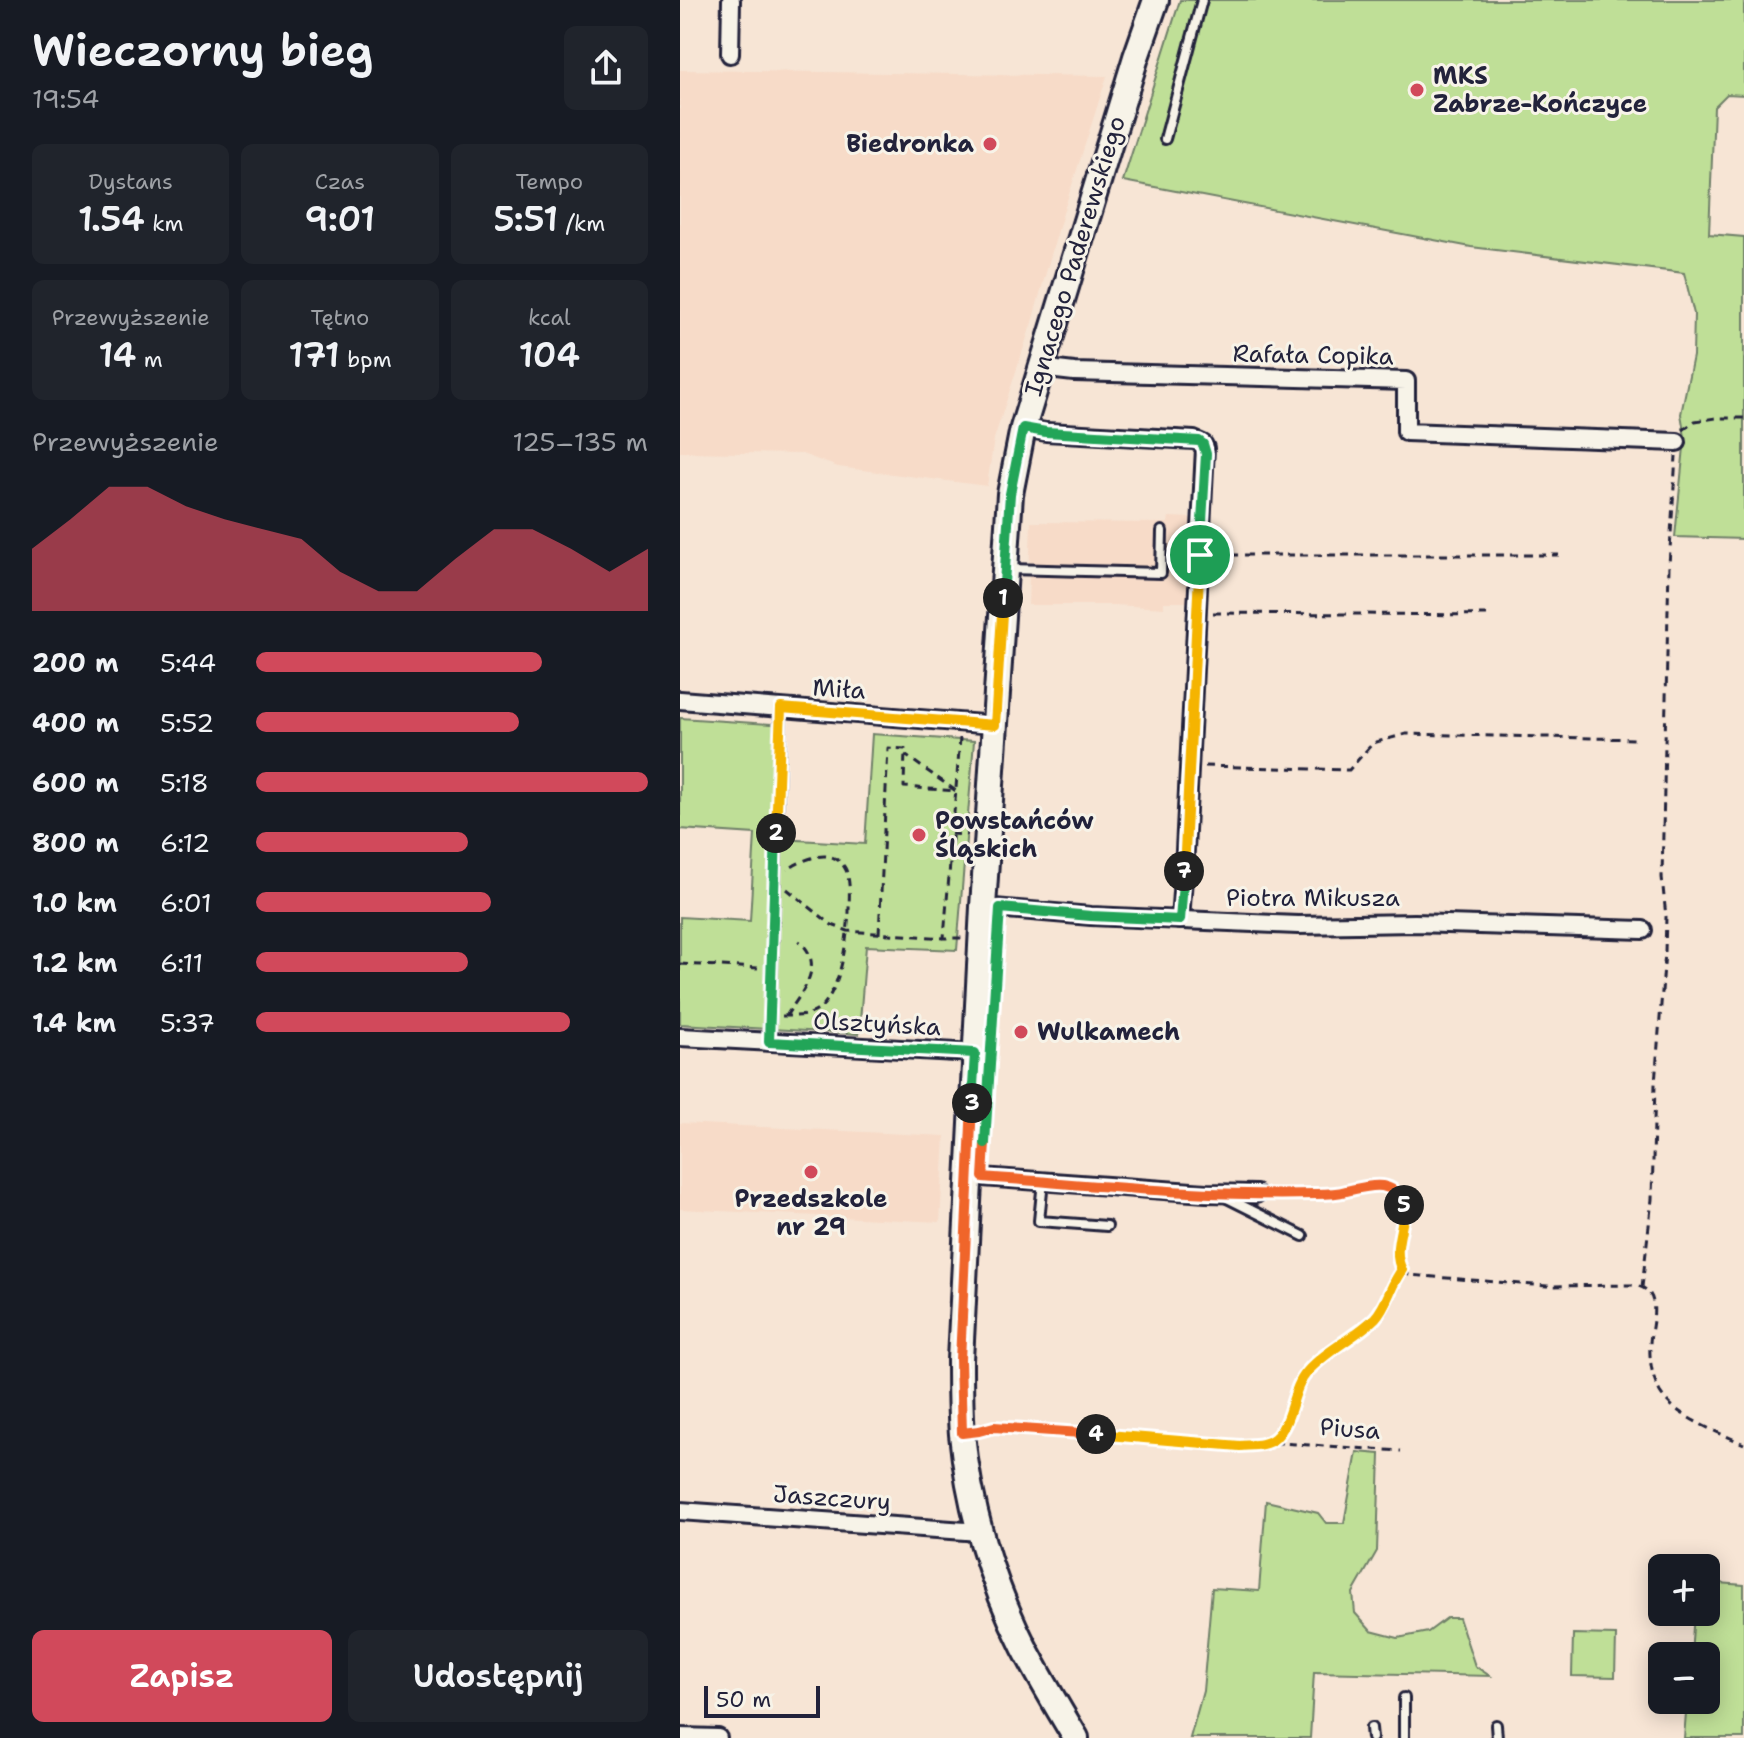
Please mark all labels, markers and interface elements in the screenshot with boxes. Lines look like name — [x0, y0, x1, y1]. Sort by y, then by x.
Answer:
text: Wieczorny bieg — [32, 21, 373, 80]
button: share — [564, 26, 648, 110]
place label: MKS Zabrze-Kończyce — [1433, 60, 1647, 120]
text: 19:54 — [32, 81, 100, 116]
marker: MKS Zabrze-Kończyce — [1408, 81, 1426, 99]
street label: Ignacego Paderewskiego — [1017, 112, 1133, 400]
place label: Biedronka — [846, 128, 975, 160]
marker: Biedronka — [981, 135, 999, 153]
text: Dystans — [88, 167, 173, 196]
text: Czas — [315, 167, 365, 196]
text: Tempo — [515, 167, 583, 196]
text: 1.54 — [78, 196, 145, 242]
text: 9:01 — [305, 196, 375, 242]
text: 5:51 — [493, 196, 558, 242]
text: km — [145, 209, 183, 238]
text: /km — [558, 209, 605, 238]
text: Przewyższenie — [52, 303, 210, 332]
text: Tętno — [311, 303, 369, 332]
text: kcal — [528, 303, 571, 332]
text: 14 — [99, 332, 136, 378]
text: 171 — [288, 332, 340, 378]
text: 104 — [519, 332, 580, 378]
street label: Rafała Copika — [1232, 338, 1394, 372]
text: m — [136, 345, 163, 374]
text: bpm — [340, 345, 392, 374]
text: Przewyższenie — [32, 424, 219, 459]
text: 125–135 m — [512, 424, 648, 459]
pin — [1166, 521, 1234, 589]
icon: arrive — [1178, 533, 1222, 577]
pin: 1 — [983, 578, 1023, 618]
text: 1 — [998, 583, 1008, 612]
text: 200 m — [32, 645, 119, 680]
text: 5:44 — [160, 645, 216, 680]
street label: Miła — [811, 671, 867, 707]
text: 400 m — [32, 705, 119, 740]
text: 5:52 — [160, 705, 214, 740]
text: 600 m — [32, 765, 119, 800]
text: 5:18 — [160, 765, 209, 800]
place label: Powstańców Śląskich — [935, 805, 1094, 865]
pin: 2 — [756, 813, 796, 853]
text: 2 — [768, 818, 784, 847]
text: 800 m — [32, 825, 119, 860]
text: 6:12 — [160, 825, 210, 860]
marker: Powstańców Śląskich — [910, 826, 928, 844]
pin: 7 — [1164, 851, 1204, 891]
text: 7 — [1176, 856, 1192, 885]
street label: Piotra Mikusza — [1226, 882, 1400, 914]
text: 1.0 km — [32, 885, 117, 920]
text: 6:01 — [160, 885, 212, 920]
text: 1.2 km — [32, 945, 117, 980]
text: 6:11 — [160, 945, 203, 980]
text: 1.4 km — [32, 1005, 116, 1040]
text: 5:37 — [160, 1005, 215, 1040]
street label: Olsztyńska — [812, 1005, 942, 1043]
place label: Wulkamech — [1037, 1016, 1180, 1048]
marker: Wulkamech — [1012, 1023, 1030, 1041]
pin: 3 — [952, 1083, 992, 1123]
text: 3 — [964, 1088, 980, 1117]
marker: Przedszkole nr 29 — [802, 1163, 820, 1181]
place label: Przedszkole nr 29 — [735, 1183, 887, 1243]
pin: 5 — [1384, 1185, 1424, 1225]
text: 5 — [1397, 1190, 1411, 1219]
street label: Piusa — [1319, 1411, 1381, 1447]
pin: 4 — [1076, 1414, 1116, 1454]
text: 4 — [1088, 1419, 1104, 1448]
street label: Jaszczury — [772, 1478, 892, 1518]
map controls — [1648, 1554, 1720, 1714]
button: + — [1648, 1554, 1720, 1626]
button: Zapisz — [32, 1630, 332, 1722]
button: Udostępnij — [348, 1630, 648, 1722]
button: − — [1648, 1642, 1720, 1714]
scale bar — [704, 1682, 820, 1718]
text: 50 m — [716, 1685, 771, 1714]

